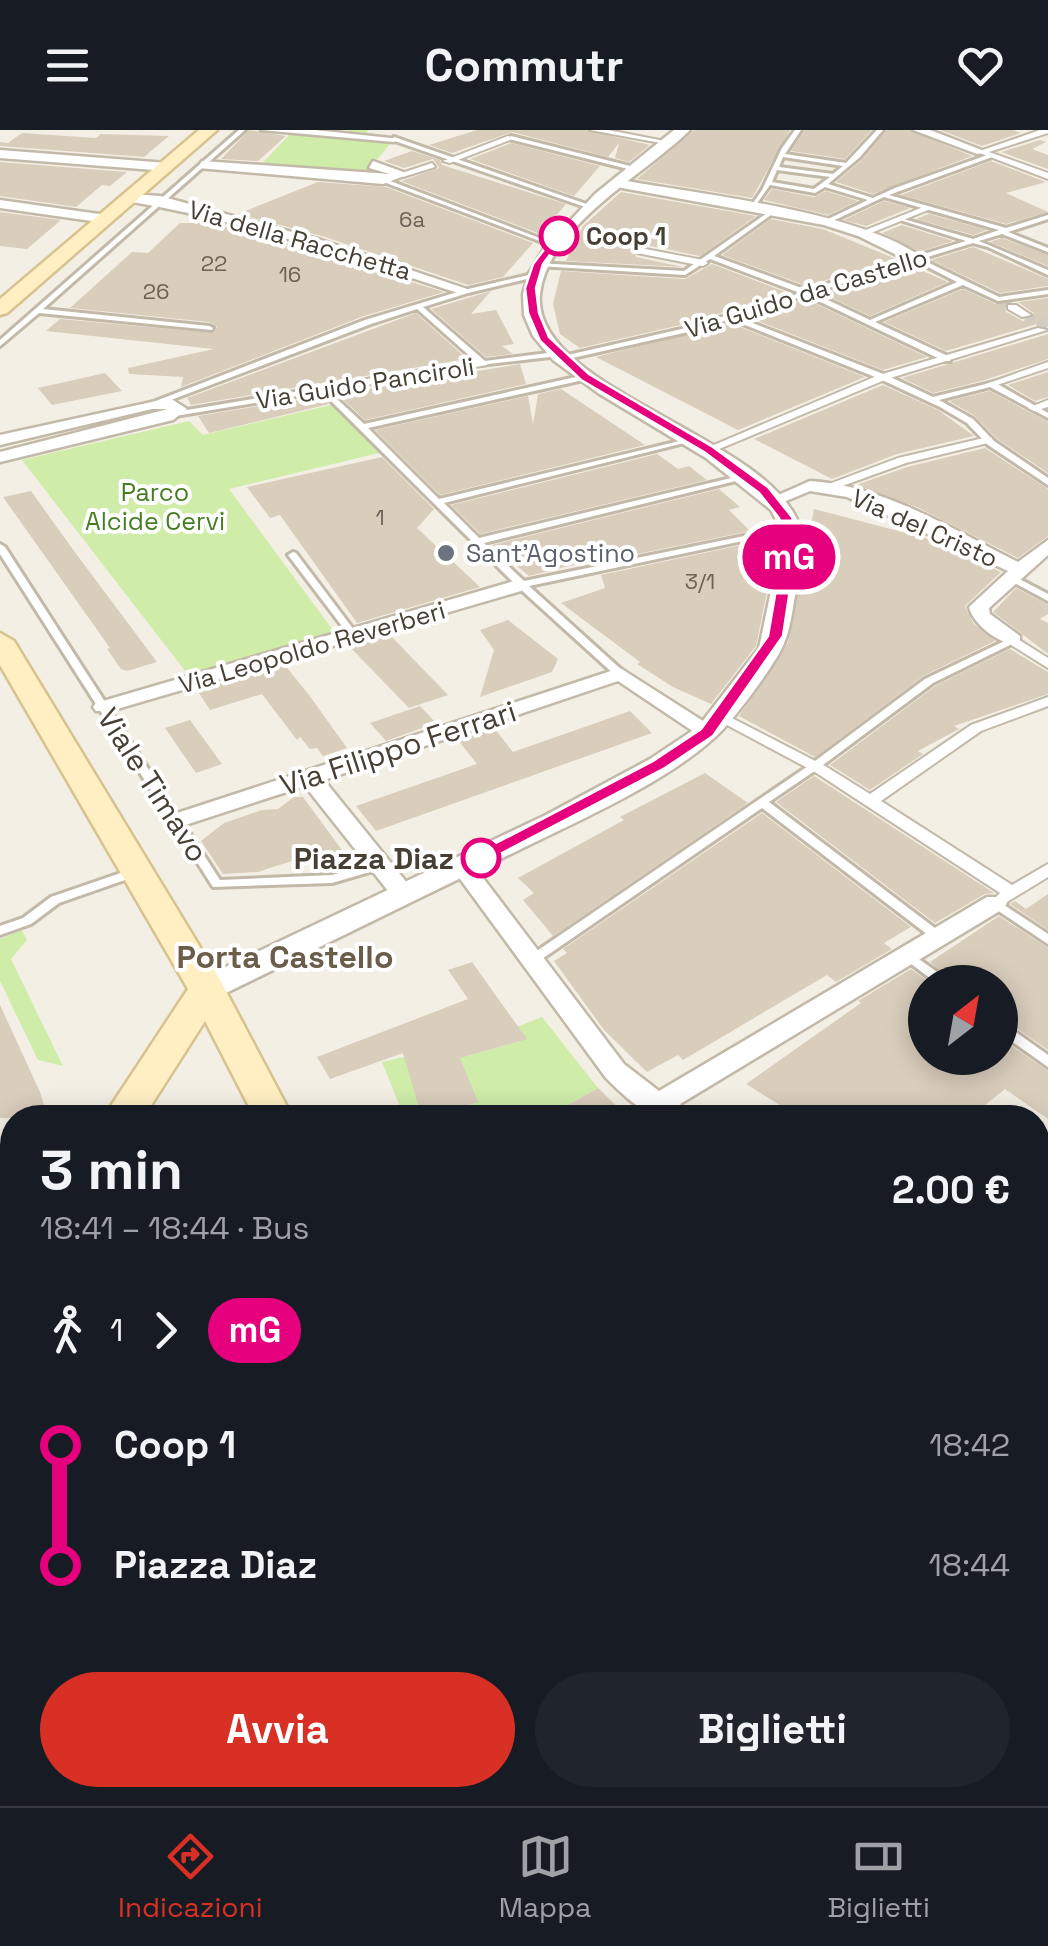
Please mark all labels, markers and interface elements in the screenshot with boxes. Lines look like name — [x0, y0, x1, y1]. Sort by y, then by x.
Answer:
text: Commutr — [424, 37, 624, 94]
icon: menu — [40, 38, 95, 93]
icon: heart — [953, 38, 1008, 93]
street label: Via della Racchetta — [185, 193, 415, 287]
house number: 6a — [399, 205, 425, 233]
marker: Coop 1 — [540, 217, 578, 255]
place label: Coop 1 — [586, 220, 666, 252]
street label: Via Guido da Castello — [681, 241, 931, 345]
house number: 22 — [201, 249, 227, 277]
house number: 16 — [279, 260, 301, 288]
house number: 26 — [143, 277, 169, 305]
street label: Via Guido Panciroli — [254, 350, 476, 416]
park label: Parco Alcide Cervi — [85, 476, 225, 537]
street label: Via del Cristo — [847, 481, 1003, 575]
house number: 1 — [375, 503, 385, 531]
line badge: mG — [744, 524, 834, 590]
text: mG — [762, 535, 816, 579]
place label: Sant'Agostino — [466, 537, 635, 569]
marker: Sant'Agostino — [435, 542, 457, 564]
house number: 3/1 — [685, 567, 715, 595]
street label: Via Leopoldo Reverberi — [175, 594, 449, 700]
street label: Via Filippo Ferrari — [275, 691, 521, 805]
street label: Viale Timavo — [89, 700, 217, 870]
place label: Piazza Diaz — [294, 839, 454, 878]
marker: Piazza Diaz — [462, 839, 500, 877]
district label: Porta Castello — [177, 937, 393, 977]
north arrow — [908, 965, 1018, 1075]
map controls — [908, 965, 1018, 1075]
text: 3 min — [40, 1135, 183, 1205]
text: 2.00 € — [892, 1166, 1010, 1214]
text: 18:41 – 18:44 · Bus — [40, 1208, 309, 1248]
icon: walk — [40, 1303, 95, 1358]
icon: forward — [138, 1303, 193, 1358]
text: mG — [228, 1308, 281, 1352]
text: 1 — [110, 1310, 123, 1350]
text: Coop 1 — [114, 1421, 236, 1469]
text: 18:42 — [929, 1425, 1010, 1465]
text: Piazza Diaz — [114, 1541, 317, 1589]
text: 18:44 — [929, 1545, 1010, 1585]
button: Avvia — [40, 1672, 515, 1787]
button: Biglietti — [535, 1672, 1010, 1787]
tab: Indicazioni — [118, 1829, 263, 1925]
tab: Mappa — [499, 1829, 591, 1925]
tab: Biglietti — [827, 1829, 930, 1925]

